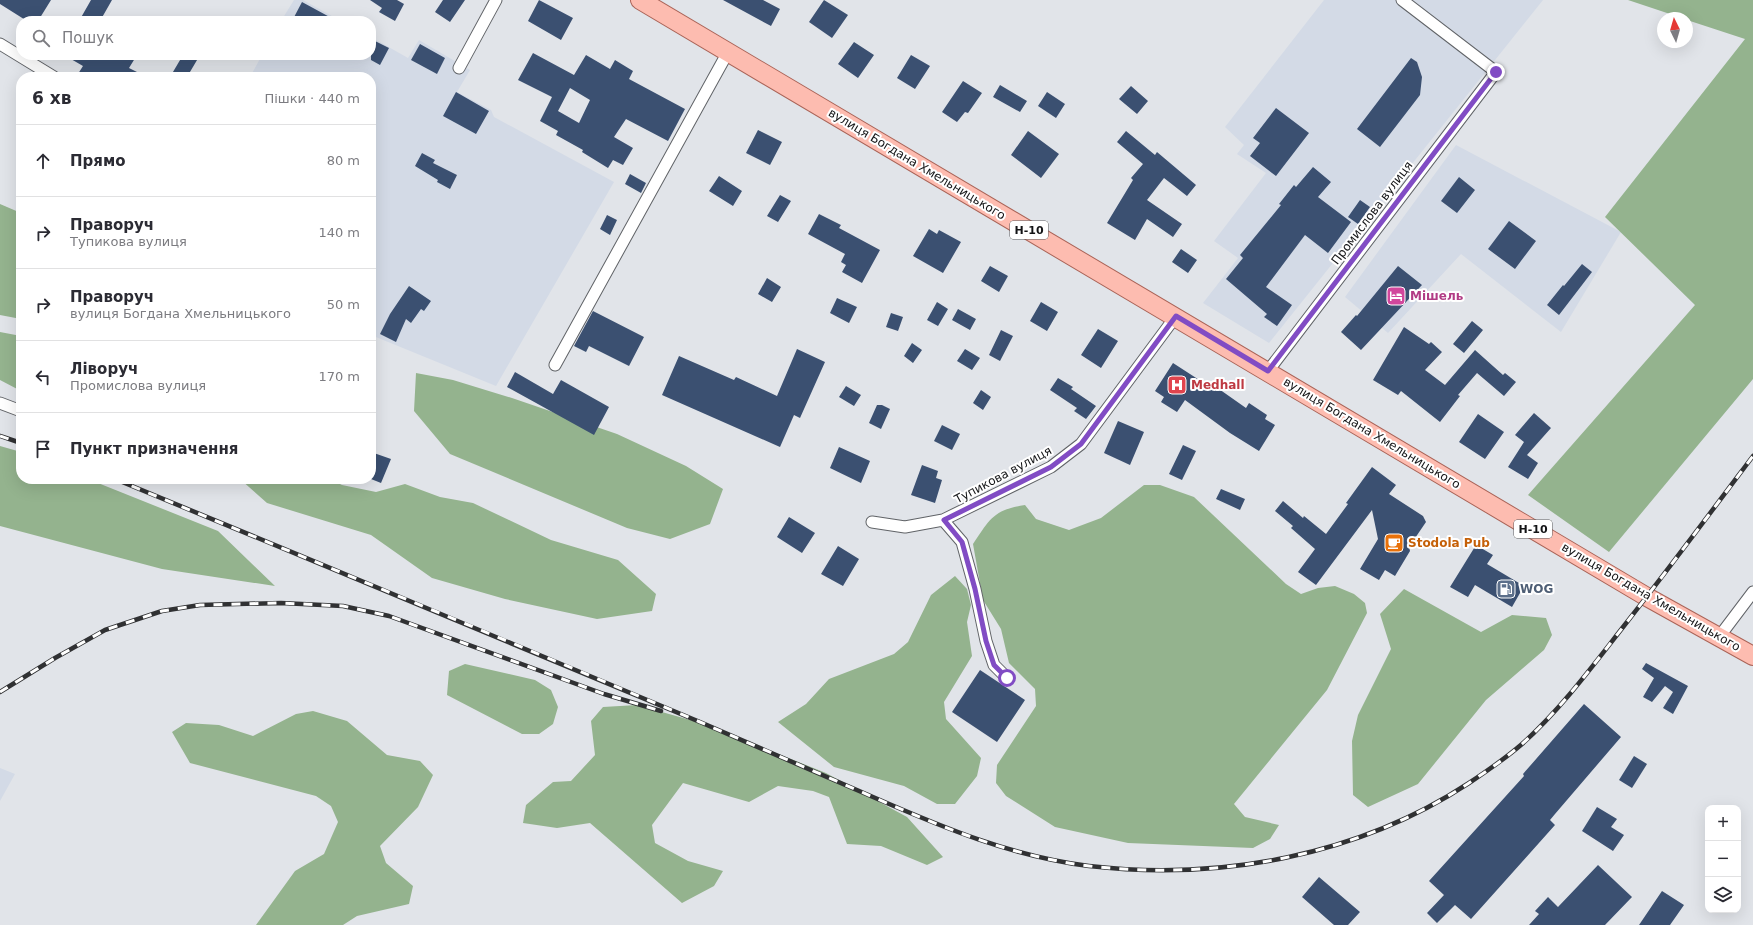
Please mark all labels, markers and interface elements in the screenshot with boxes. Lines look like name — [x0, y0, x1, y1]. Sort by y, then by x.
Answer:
north arrow — [1657, 12, 1693, 48]
search box — [16, 16, 376, 60]
icon: search — [30, 27, 52, 49]
text: Пошук — [62, 29, 114, 47]
route end — [1487, 63, 1505, 81]
text: 6 хв — [32, 88, 71, 108]
text: Пішки · 440 m — [264, 91, 360, 106]
street label: вулиця Богдана Хмельницького — [826, 105, 1008, 223]
icon: ahead — [32, 150, 54, 172]
text: Прямо — [70, 152, 126, 170]
text: 80 m — [327, 153, 360, 168]
street label: Промислова вулиця — [1329, 159, 1415, 267]
text: Праворуч — [70, 216, 154, 234]
road number: Н-10 — [1010, 221, 1048, 239]
icon: right — [32, 222, 54, 244]
text: 140 m — [318, 225, 360, 240]
text: Тупикова вулиця — [70, 234, 187, 249]
hotel icon: Мішель — [1385, 285, 1407, 307]
text: Праворуч — [70, 288, 154, 306]
place label: Мішель — [1410, 289, 1464, 303]
icon: right — [32, 294, 54, 316]
text: 50 m — [327, 297, 360, 312]
text: вулиця Богдана Хмельницького — [70, 306, 291, 321]
text: Ліворуч — [70, 360, 138, 378]
icon: left — [32, 366, 54, 388]
text: 170 m — [318, 369, 360, 384]
hospital icon: Medhall — [1166, 374, 1188, 396]
street label: вулиця Богдана Хмельницького — [1281, 374, 1463, 492]
text: Промислова вулиця — [70, 378, 206, 393]
place label: Medhall — [1191, 378, 1245, 392]
icon: arrive — [32, 438, 54, 460]
text: Пункт призначення — [70, 440, 238, 458]
street label: Тупикова вулиця — [951, 443, 1054, 507]
road number: Н-10 — [1514, 520, 1552, 538]
cafe icon: Stodola Pub — [1383, 532, 1405, 554]
place label: Stodola Pub — [1408, 536, 1490, 550]
street label: вулиця Богдана Хмельницького — [1559, 540, 1743, 654]
fuel station icon: WOG — [1495, 578, 1517, 600]
place label: WOG — [1520, 582, 1553, 596]
route start — [998, 669, 1016, 687]
map controls — [1705, 805, 1741, 913]
button: + — [1705, 805, 1741, 841]
button: − — [1705, 841, 1741, 877]
button: layers — [1705, 877, 1741, 913]

